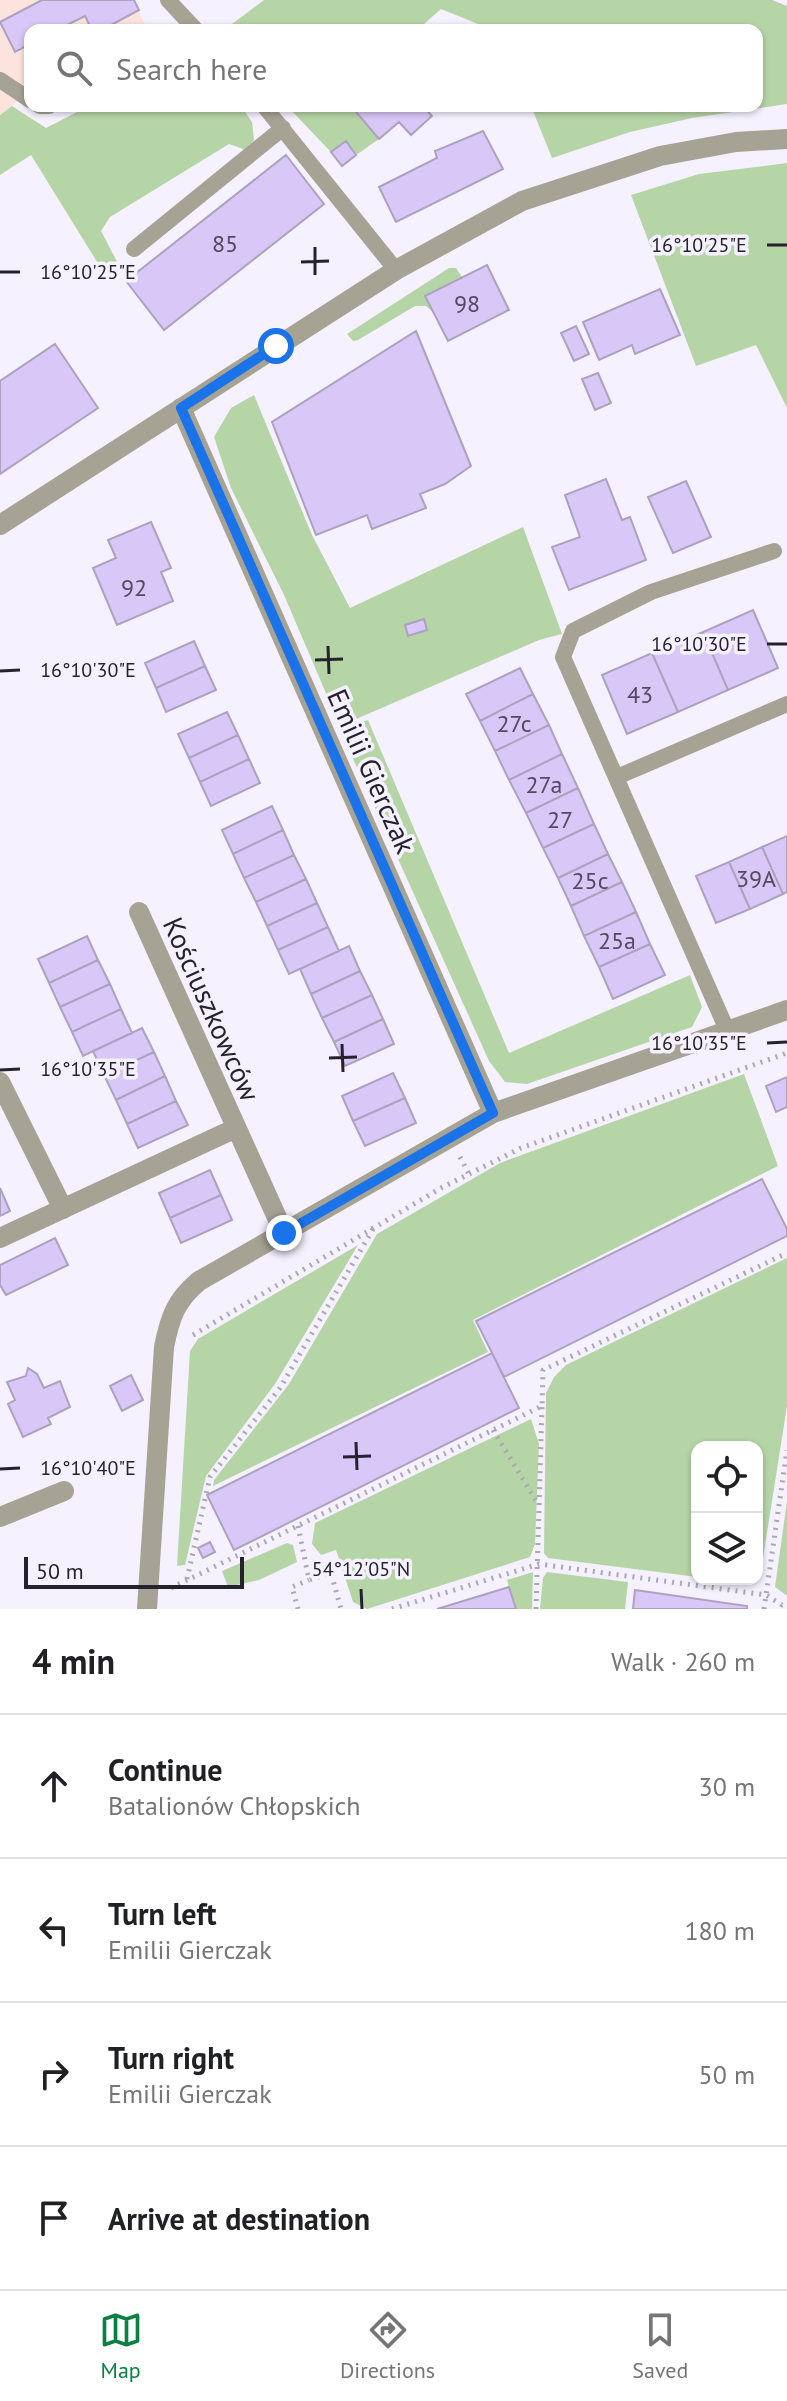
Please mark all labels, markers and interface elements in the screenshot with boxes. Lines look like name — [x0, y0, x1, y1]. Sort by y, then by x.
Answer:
search box — [24, 24, 763, 112]
icon: search — [52, 46, 96, 90]
text: Search here — [116, 49, 267, 88]
house number: 85 — [212, 228, 238, 259]
text: 16°10'25"E — [651, 232, 747, 258]
text: 16°10'25"E — [40, 259, 136, 285]
house number: 98 — [454, 288, 480, 319]
route start — [258, 328, 294, 364]
house number: 92 — [121, 572, 147, 603]
text: 16°10'30"E — [651, 631, 747, 657]
text: 16°10'30"E — [40, 657, 136, 683]
house number: 43 — [627, 679, 653, 710]
street label: Emilii Gierczak — [319, 683, 425, 860]
house number: 27c — [496, 708, 532, 739]
house number: 27a — [526, 769, 562, 800]
house number: 27 — [547, 804, 573, 835]
house number: 39A — [736, 863, 776, 894]
house number: 25c — [572, 865, 609, 896]
street label: Kościuszkowców — [155, 911, 269, 1107]
house number: 25a — [598, 925, 636, 956]
text: 16°10'35"E — [651, 1030, 747, 1056]
text: 16°10'35"E — [40, 1056, 136, 1082]
route end — [266, 1215, 302, 1251]
map controls — [691, 1441, 763, 1585]
button: locate — [691, 1441, 763, 1513]
text: 16°10'40"E — [40, 1455, 136, 1481]
button: layers — [691, 1513, 763, 1585]
scale bar — [24, 1553, 244, 1589]
text: 54°12'05"N — [312, 1556, 410, 1582]
text: 50 m — [36, 1557, 84, 1585]
text: 4 min — [32, 1639, 115, 1683]
text: Walk · 260 m — [611, 1645, 755, 1678]
text: Continue — [108, 1750, 222, 1789]
icon: ahead — [32, 1764, 76, 1808]
text: 30 m — [699, 1770, 755, 1803]
text: Batalionów Chłopskich — [108, 1789, 361, 1822]
text: Turn left — [108, 1894, 216, 1933]
icon: left — [32, 1908, 76, 1952]
text: 180 m — [684, 1914, 755, 1947]
text: Emilii Gierczak — [108, 1933, 272, 1966]
text: Turn right — [108, 2038, 234, 2077]
icon: right — [32, 2052, 76, 2096]
text: 50 m — [699, 2058, 755, 2091]
text: Emilii Gierczak — [108, 2077, 272, 2110]
icon: arrive — [32, 2196, 76, 2240]
text: Arrive at destination — [108, 2199, 370, 2238]
tab: Map — [99, 2308, 143, 2384]
tab: Directions — [340, 2308, 435, 2384]
tab: Saved — [632, 2308, 688, 2384]

